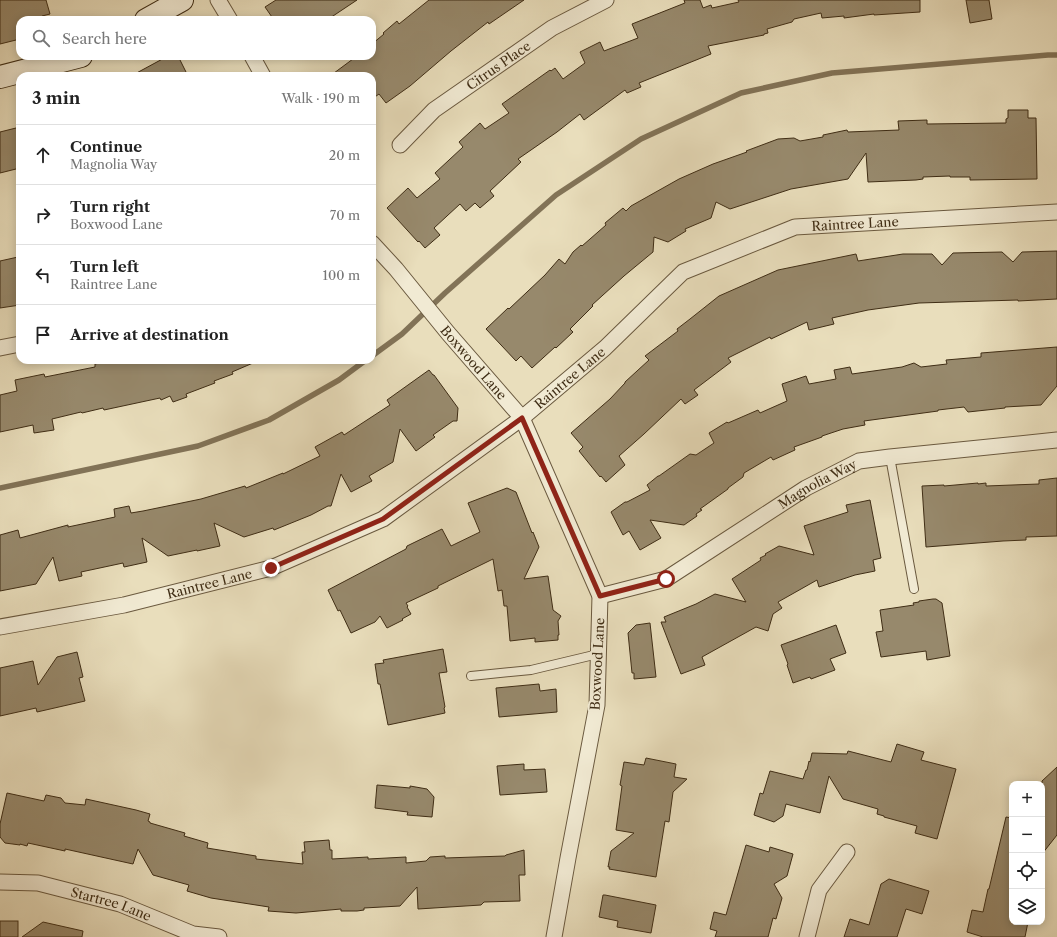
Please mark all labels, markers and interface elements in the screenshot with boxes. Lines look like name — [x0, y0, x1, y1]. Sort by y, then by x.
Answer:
search box — [16, 16, 376, 60]
icon: search — [30, 27, 52, 49]
text: Search here — [62, 29, 147, 48]
street label: Citrus Place — [463, 37, 533, 93]
text: 3 min — [32, 88, 81, 108]
text: Walk · 190 m — [281, 90, 360, 106]
text: Continue — [70, 137, 142, 156]
icon: ahead — [32, 144, 54, 166]
text: 20 m — [329, 147, 360, 163]
text: Magnolia Way — [70, 156, 157, 172]
text: Turn right — [70, 197, 150, 216]
icon: right — [32, 204, 54, 226]
text: 70 m — [330, 207, 360, 223]
street label: Raintree Lane — [811, 213, 899, 234]
text: Boxwood Lane — [70, 216, 163, 232]
text: Turn left — [70, 257, 139, 276]
icon: left — [32, 264, 54, 286]
text: 100 m — [322, 267, 360, 283]
text: Raintree Lane — [70, 276, 157, 292]
street label: Boxwood Lane — [437, 322, 510, 403]
icon: arrive — [32, 324, 54, 346]
text: Arrive at destination — [70, 325, 229, 344]
street label: Raintree Lane — [531, 344, 608, 412]
street label: Magnolia Way — [775, 455, 860, 512]
route end — [262, 559, 280, 577]
street label: Raintree Lane — [165, 565, 254, 602]
route start — [657, 570, 675, 588]
street label: Boxwood Lane — [587, 617, 607, 711]
map controls — [1009, 781, 1045, 925]
button: + — [1009, 781, 1045, 817]
button: − — [1009, 817, 1045, 853]
button: locate — [1009, 853, 1045, 889]
street label: Startree Lane — [69, 884, 154, 924]
button: layers — [1009, 889, 1045, 925]

